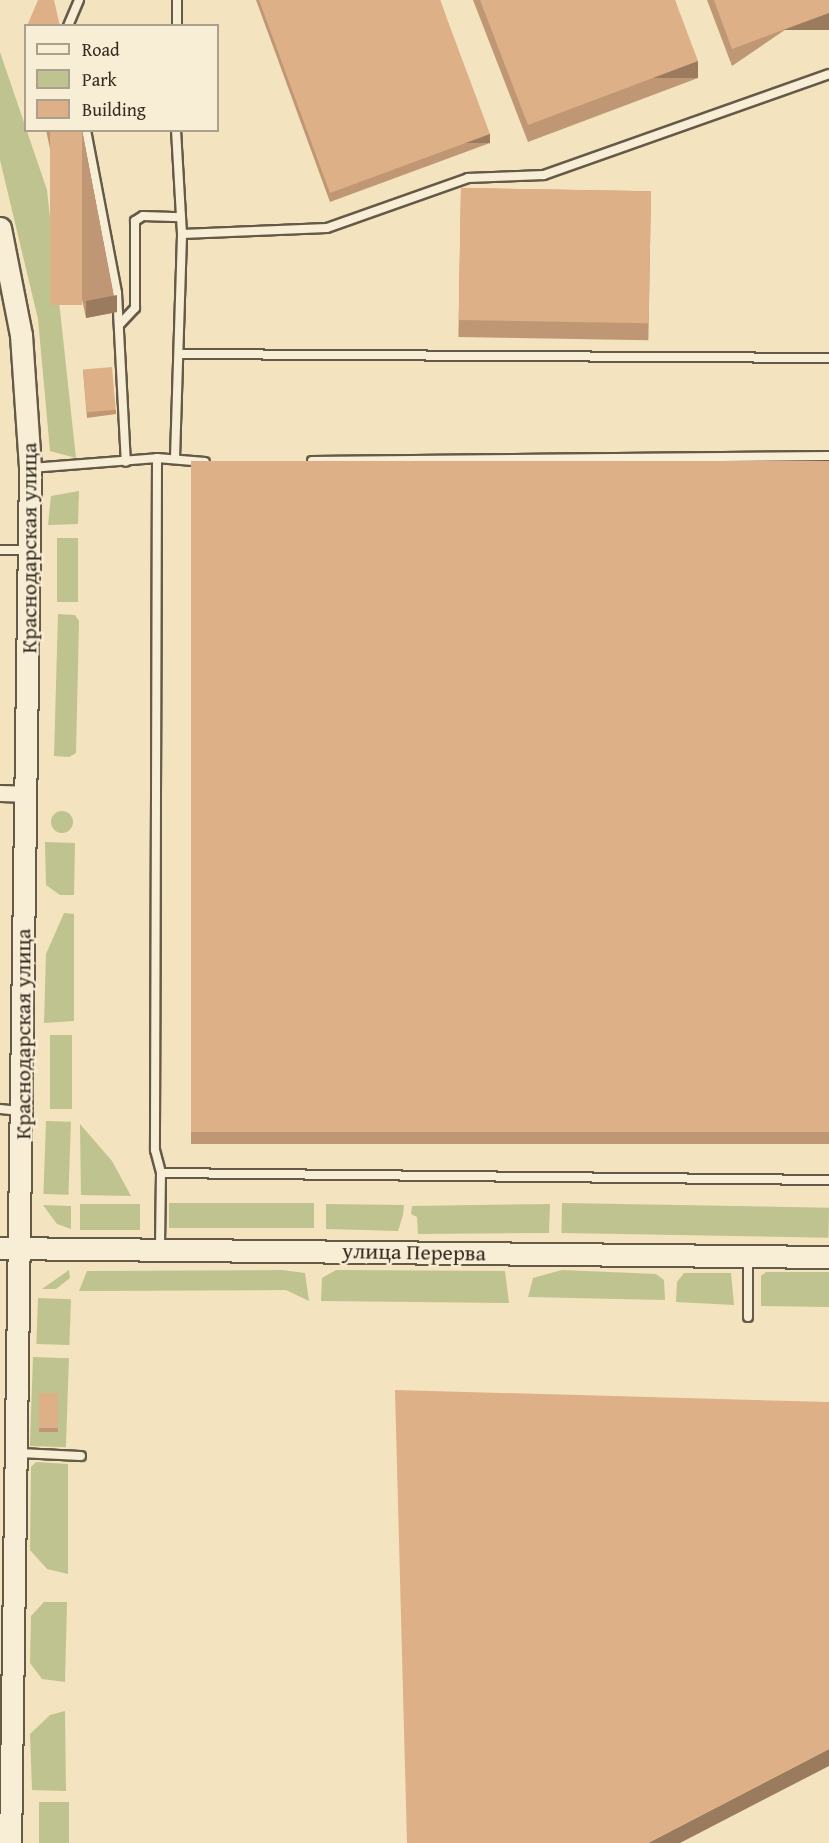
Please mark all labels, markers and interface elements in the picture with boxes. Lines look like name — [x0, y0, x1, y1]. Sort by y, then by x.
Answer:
legend — [24, 24, 219, 132]
text: Road — [82, 36, 120, 63]
text: Park — [82, 66, 117, 93]
text: Building — [82, 96, 146, 123]
street label: Краснодарская улица — [16, 442, 42, 654]
street label: Краснодарская улица — [10, 928, 36, 1140]
street label: улица Перерва — [342, 1238, 486, 1266]

